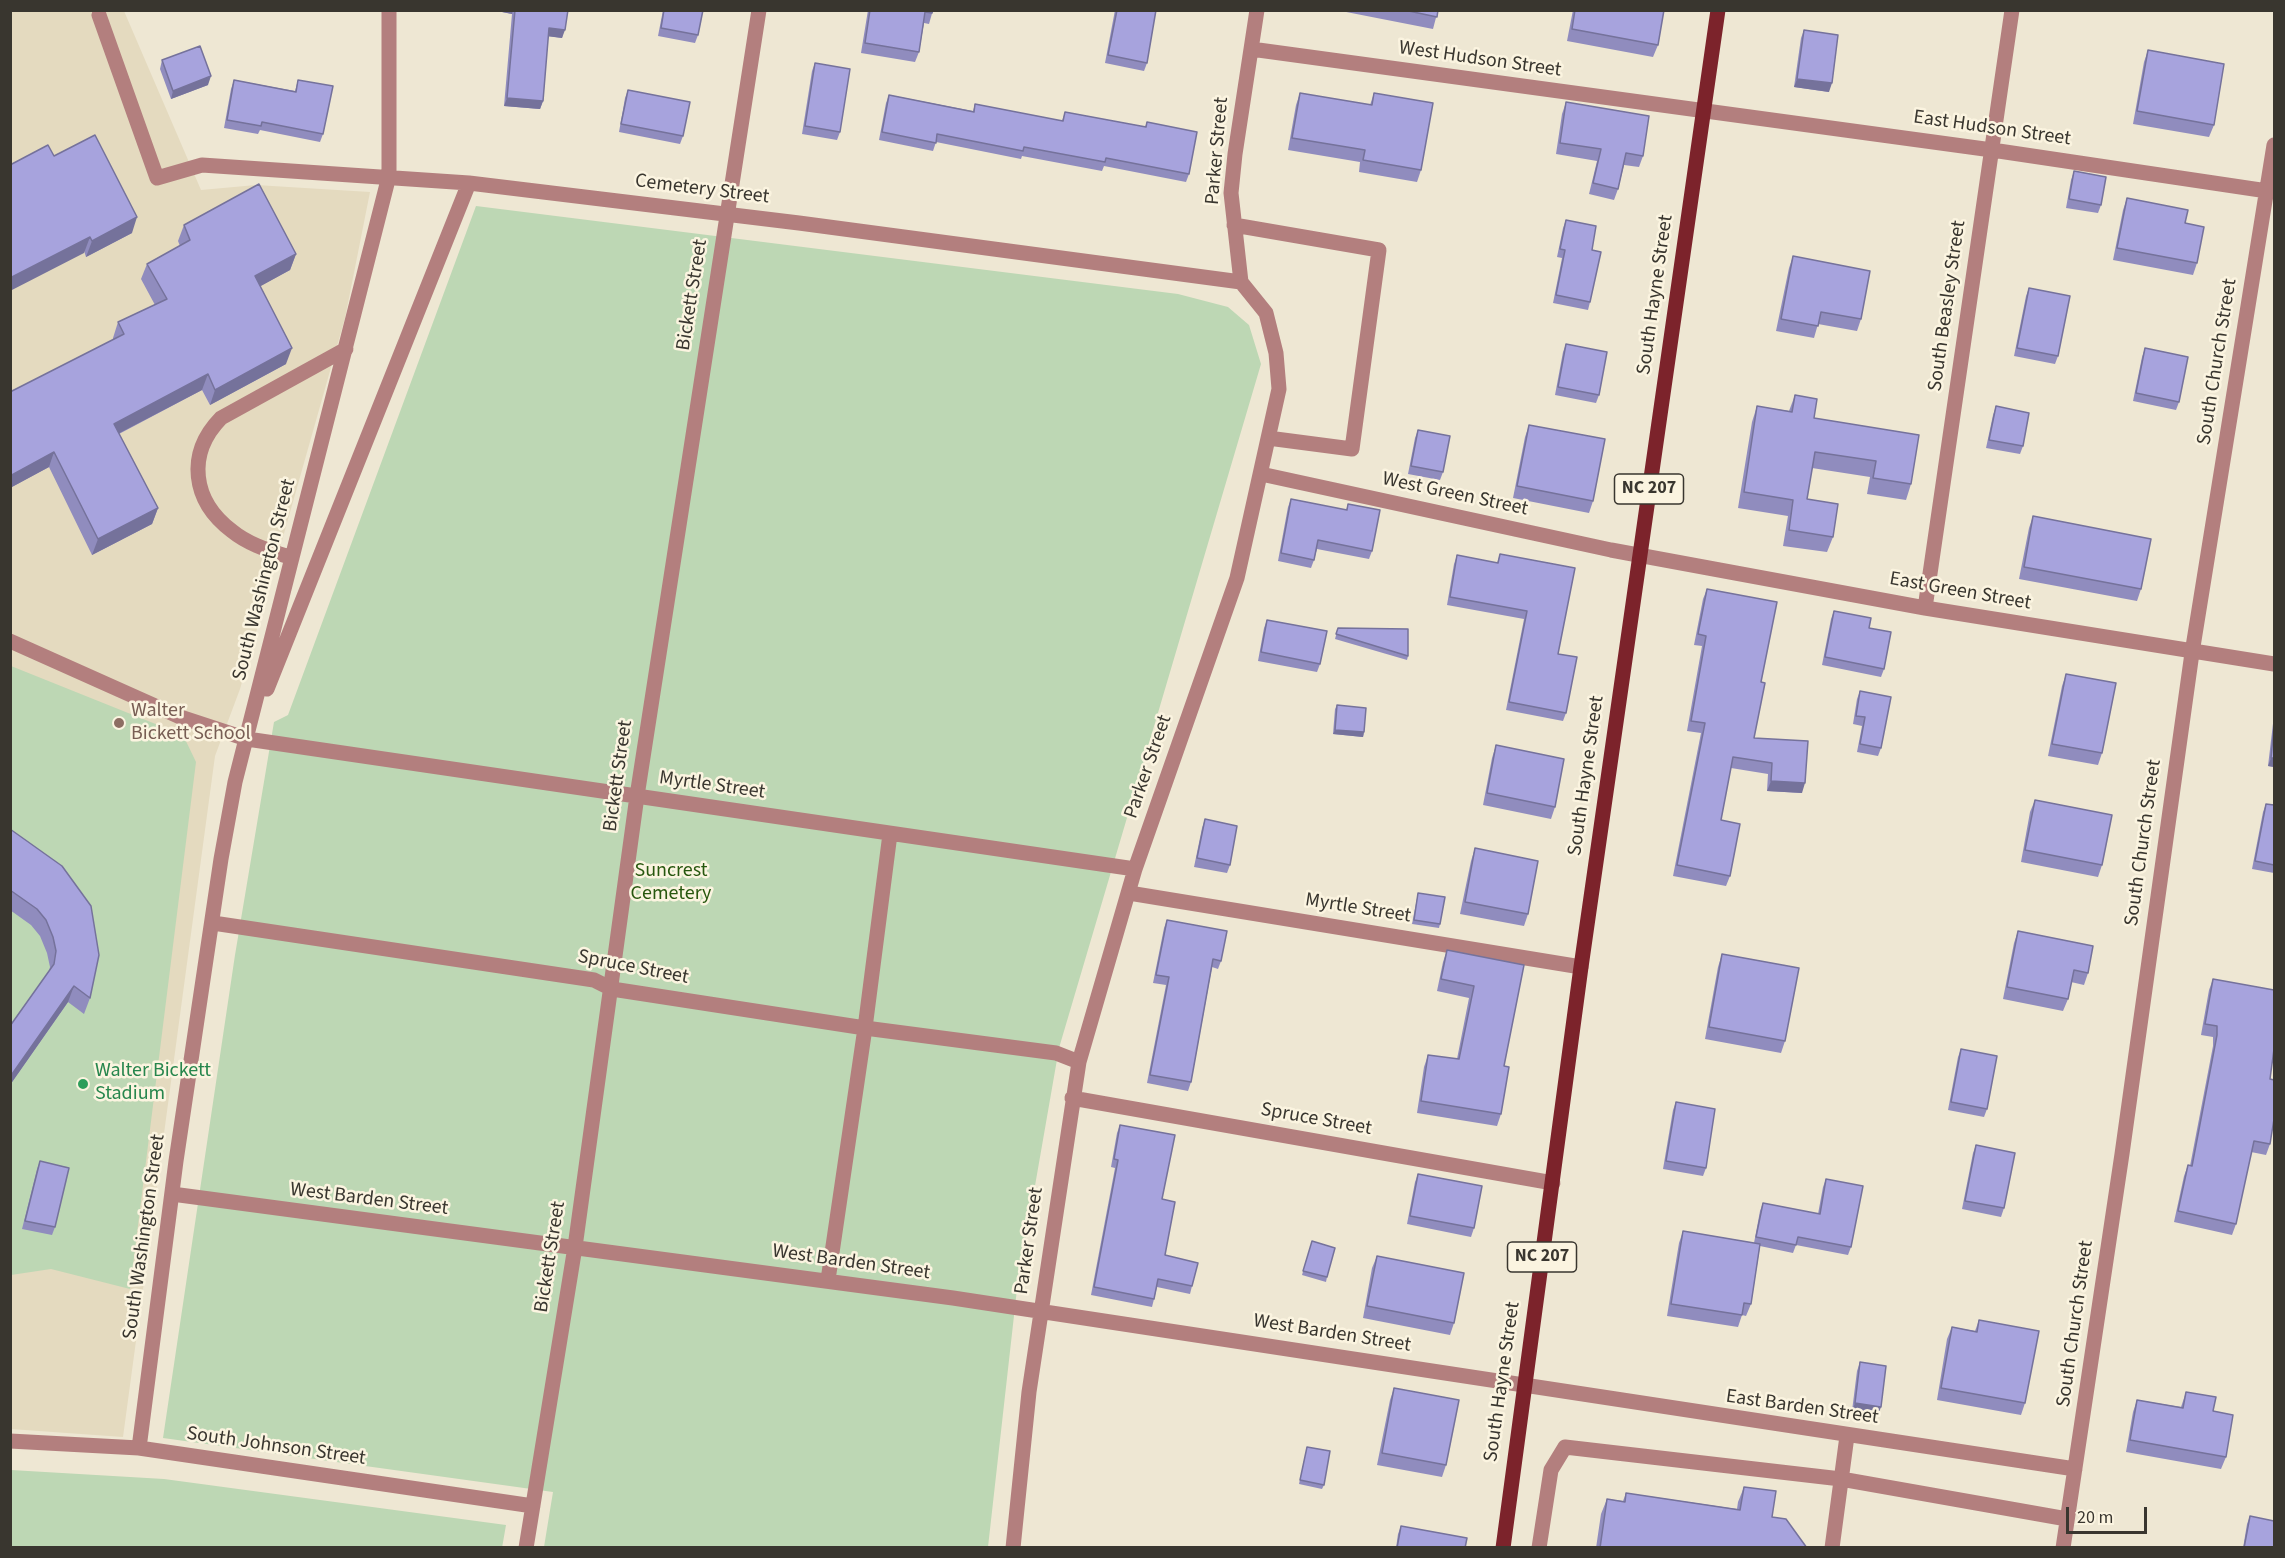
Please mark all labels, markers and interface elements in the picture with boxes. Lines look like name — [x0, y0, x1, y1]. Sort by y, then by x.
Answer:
street label: West Hudson Street — [1397, 37, 1563, 83]
street label: Parker Street — [1201, 96, 1235, 206]
street label: East Hudson Street — [1912, 106, 2072, 152]
street label: Cemetery Street — [634, 170, 770, 210]
street label: South Hayne Street — [1633, 213, 1679, 377]
street label: South Beasley Street — [1924, 219, 1972, 393]
street label: Bickett Street — [672, 238, 714, 352]
street label: South Church Street — [2193, 277, 2243, 447]
street label: West Green Street — [1380, 468, 1530, 522]
road number: NC 207 — [1614, 474, 1684, 504]
street label: South Washington Street — [228, 477, 302, 683]
street label: East Green Street — [1887, 568, 2033, 616]
street label: South Hayne Street — [1564, 694, 1610, 858]
place label: Walter Bickett School — [131, 700, 251, 747]
street label: Parker Street — [1120, 712, 1178, 822]
marker: Walter Bickett School — [112, 716, 126, 730]
street label: Bickett Street — [599, 719, 639, 833]
street label: South Church Street — [2120, 758, 2168, 928]
street label: Myrtle Street — [657, 767, 767, 805]
park label: Suncrest Cemetery — [631, 860, 711, 907]
street label: Myrtle Street — [1303, 889, 1413, 929]
street label: Spruce Street — [576, 946, 690, 990]
place label: Walter Bickett Stadium — [95, 1060, 211, 1107]
marker: Walter Bickett Stadium — [76, 1077, 90, 1091]
street label: Spruce Street — [1259, 1098, 1373, 1142]
street label: South Washington Street — [119, 1133, 171, 1341]
street label: West Barden Street — [289, 1178, 449, 1222]
street label: Parker Street — [1011, 1186, 1049, 1296]
street label: Bickett Street — [530, 1200, 572, 1314]
street label: South Church Street — [2052, 1239, 2100, 1409]
street label: West Barden Street — [771, 1240, 931, 1286]
road number: NC 207 — [1508, 1242, 1576, 1272]
street label: South Hayne Street — [1480, 1300, 1526, 1464]
street label: West Barden Street — [1252, 1310, 1412, 1358]
street label: East Barden Street — [1724, 1385, 1880, 1431]
street label: South Johnson Street — [185, 1423, 367, 1471]
scale bar — [2069, 1495, 2150, 1533]
text: 20 m — [2077, 1505, 2113, 1530]

